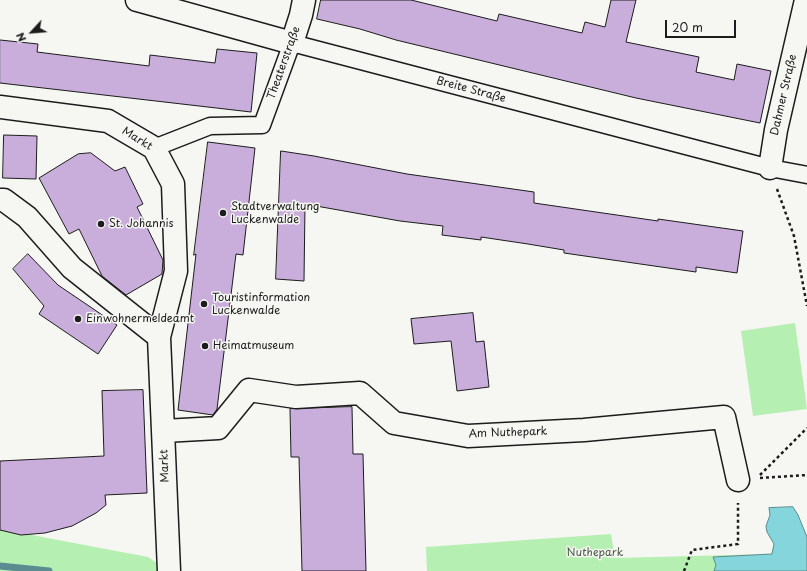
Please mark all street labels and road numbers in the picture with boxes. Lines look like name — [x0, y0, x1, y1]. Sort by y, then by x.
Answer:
street label: Theaterstraße — [265, 25, 303, 101]
street label: Dahmer Straße — [768, 53, 800, 137]
street label: Breite Straße — [435, 74, 507, 106]
street label: Markt — [119, 125, 155, 153]
street label: Am Nuthepark — [468, 425, 548, 441]
street label: Markt — [158, 449, 172, 483]

